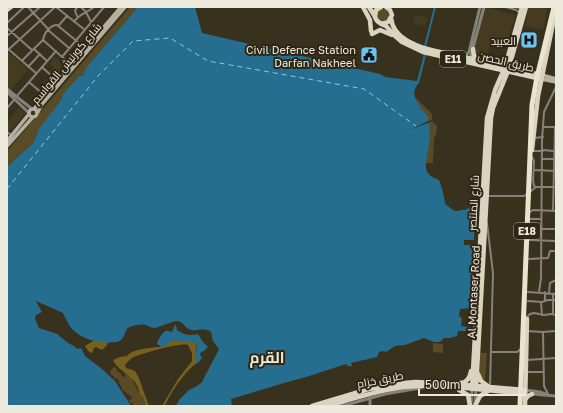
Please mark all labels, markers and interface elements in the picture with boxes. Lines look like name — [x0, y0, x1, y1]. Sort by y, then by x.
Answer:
street label: شارع كورنيش القواسم — [28, 20, 105, 107]
hospital icon: العبيد — [519, 30, 539, 50]
place label: العبيد — [491, 34, 516, 47]
place label: Civil Defence Station Darfan Nakheel — [246, 43, 356, 69]
public building icon: Civil Defence Station Darfan Nakheel — [359, 45, 379, 65]
street label: طريق الحصن — [476, 48, 535, 75]
road number: E11 — [440, 51, 466, 67]
street label: شارع المنتصر — [465, 175, 483, 233]
road number: E18 — [514, 223, 540, 239]
street label: Al Montaser Road — [464, 245, 482, 339]
district label: القرم — [250, 348, 284, 368]
street label: طريق خزام — [356, 368, 405, 392]
scale bar — [419, 371, 525, 397]
text: 500 m — [425, 377, 460, 392]

